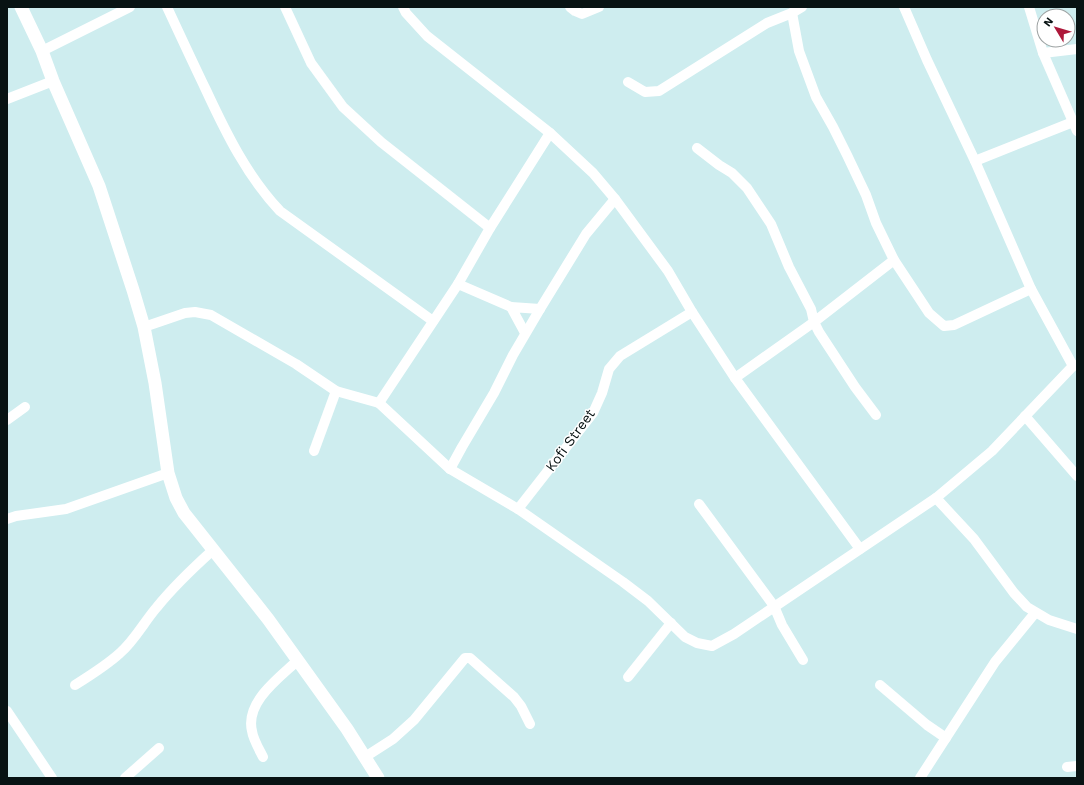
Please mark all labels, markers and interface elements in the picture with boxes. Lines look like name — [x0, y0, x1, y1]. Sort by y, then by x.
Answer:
north arrow — [1036, 8, 1076, 48]
text: N — [1041, 15, 1056, 29]
street label: Kofi Street — [542, 406, 598, 474]

